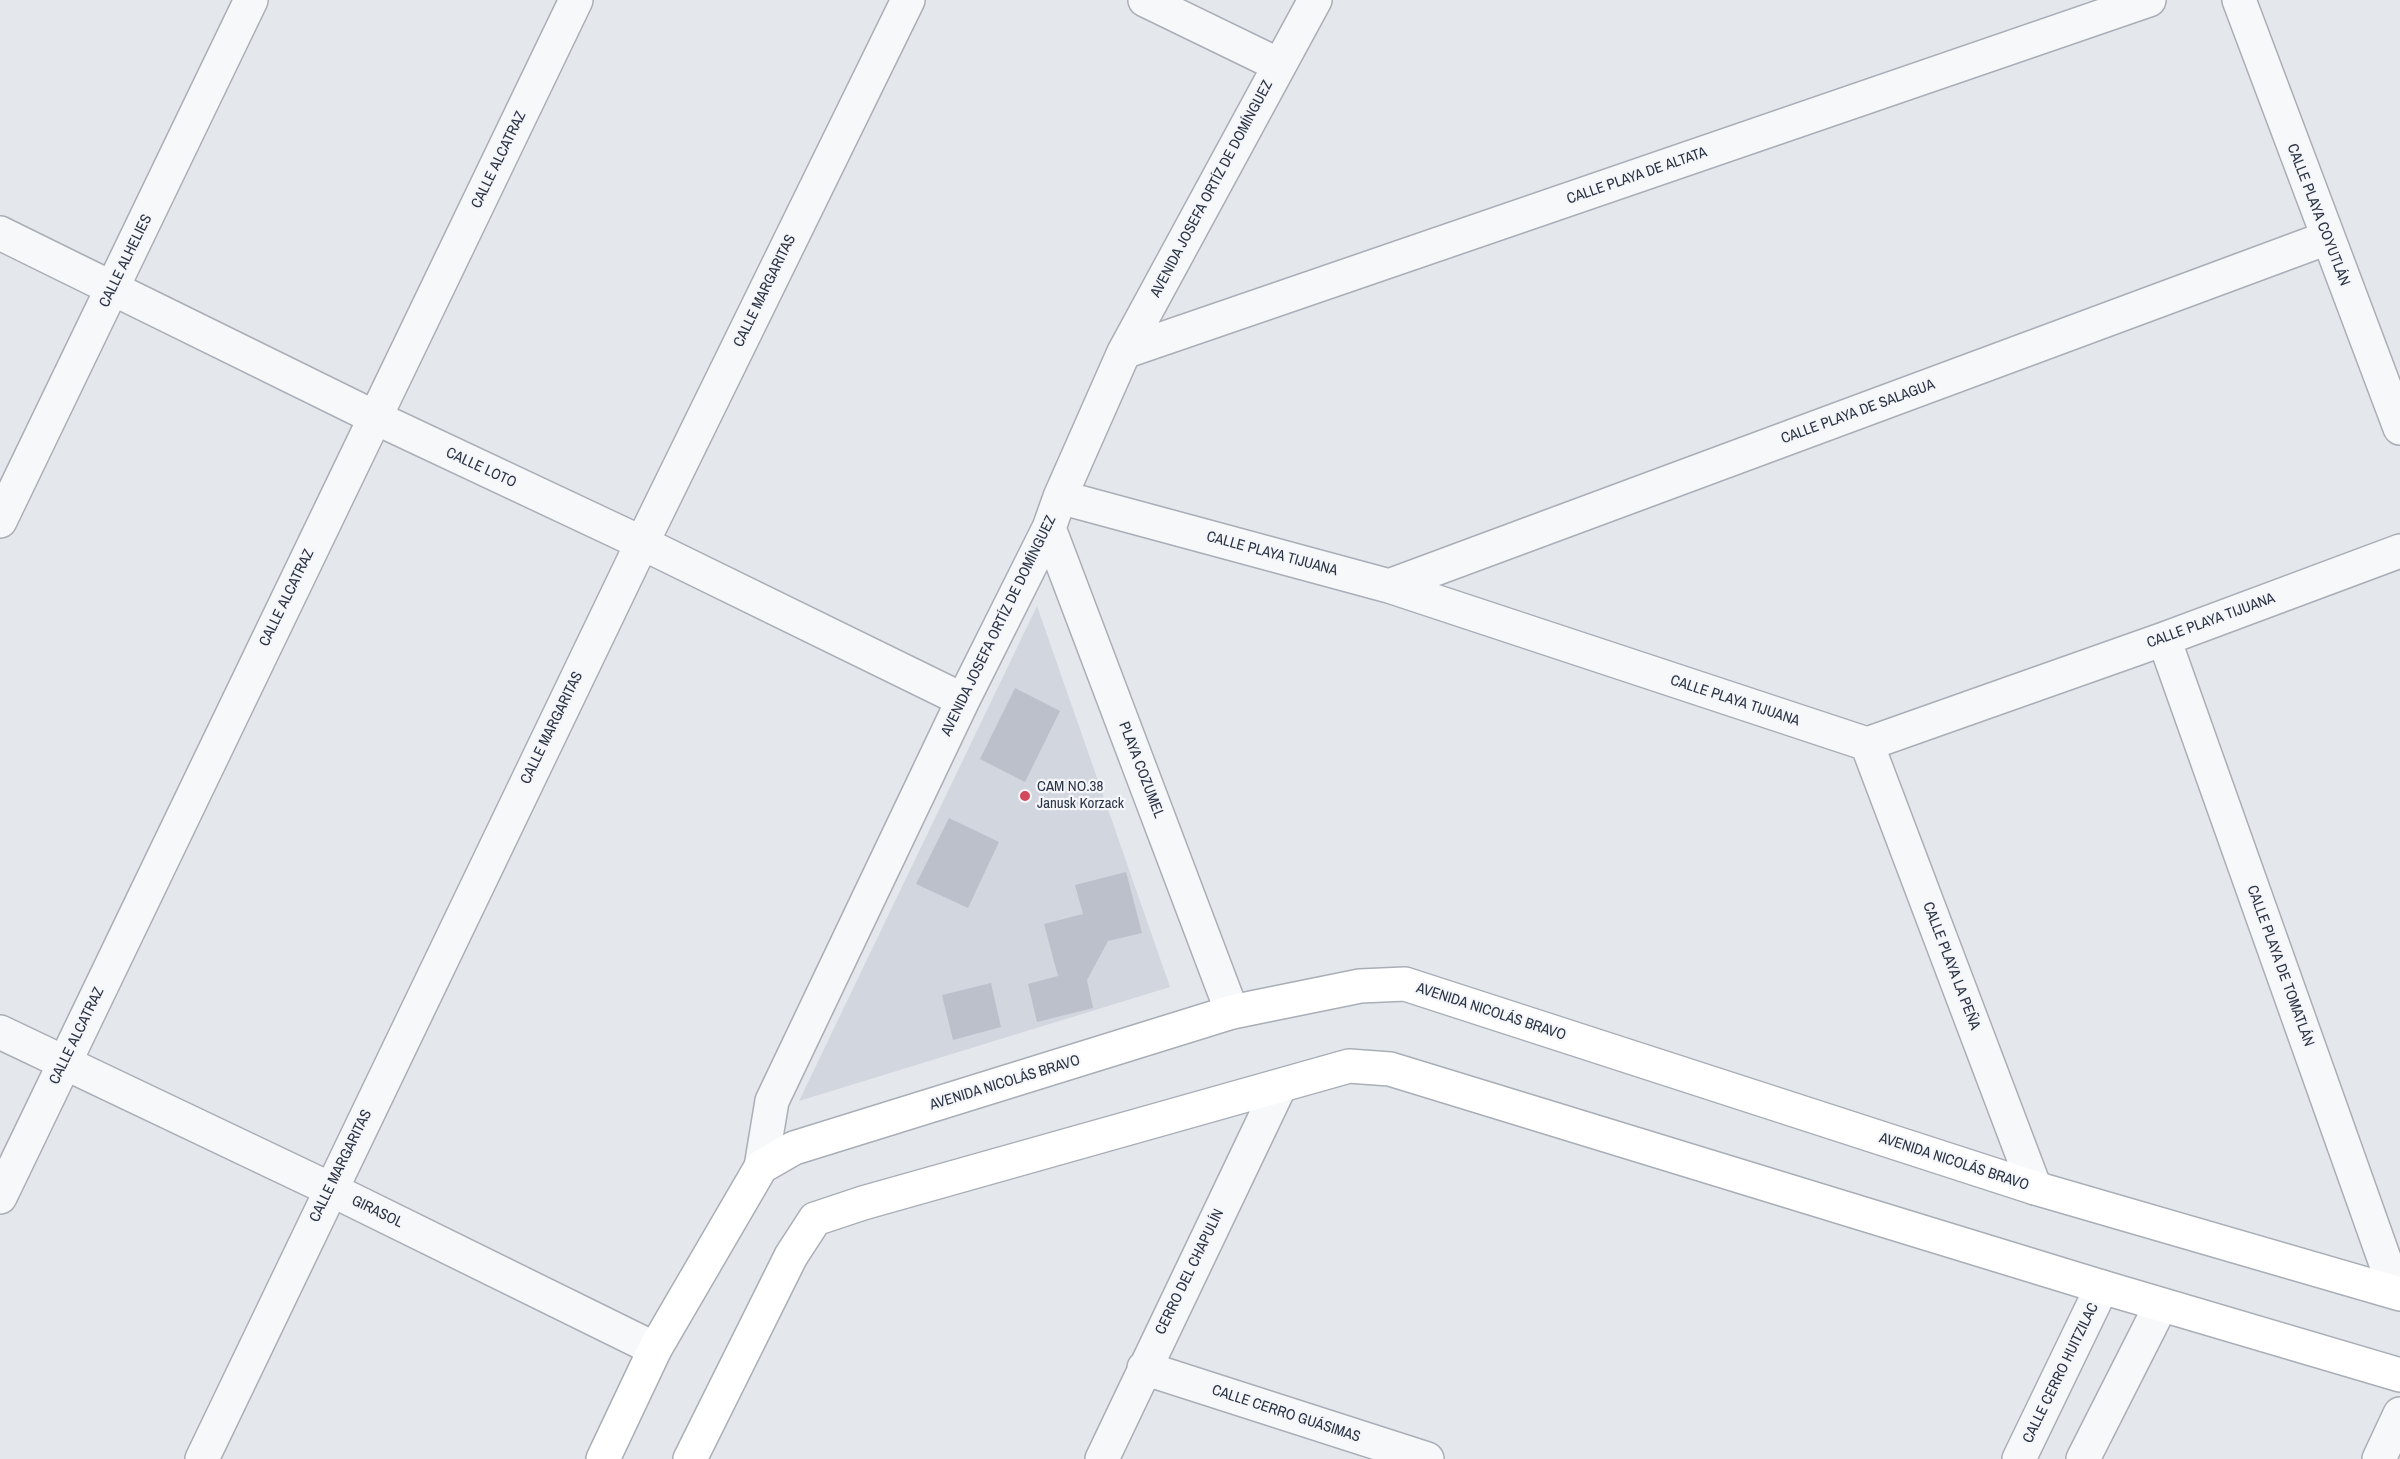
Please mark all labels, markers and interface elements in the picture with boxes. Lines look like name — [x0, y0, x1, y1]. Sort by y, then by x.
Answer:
street label: AVENIDA JOSEFA ORTÍZ DE DOMÍNGUEZ — [1147, 78, 1277, 300]
street label: CALLE ALCATRAZ — [468, 109, 530, 211]
street label: CALLE PLAYA COYUTLÁN — [2283, 141, 2353, 289]
street label: CALLE PLAYA DE ALTATA — [1565, 144, 1709, 208]
street label: CALLE ALHELIES — [96, 212, 156, 310]
street label: CALLE MARGARITAS — [730, 232, 800, 350]
street label: CALLE PLAYA DE SALAGUA — [1779, 376, 1937, 448]
street label: CALLE LOTO — [443, 444, 519, 492]
street label: AVENIDA JOSEFA ORTÍZ DE DOMÍNGUEZ — [938, 513, 1060, 739]
street label: CALLE PLAYA TIJUANA — [1205, 528, 1339, 580]
street label: CALLE ALCATRAZ — [256, 547, 318, 649]
street label: CALLE PLAYA TIJUANA — [2145, 589, 2277, 653]
street label: CALLE MARGARITAS — [517, 669, 587, 787]
street label: CALLE PLAYA TIJUANA — [1668, 672, 1802, 730]
street label: PLAYA COZUMEL — [1114, 719, 1168, 821]
place label: CAM NO.38 Janusk Korzack — [1037, 778, 1124, 813]
marker: CAM NO.38 Janusk Korzack — [1018, 789, 1032, 803]
street label: CALLE PLAYA DE TOMATLÁN — [2242, 883, 2318, 1049]
street label: CALLE PLAYA LA PEÑA — [1918, 899, 1984, 1033]
street label: AVENIDA NICOLÁS BRAVO — [1414, 979, 1568, 1045]
street label: CALLE ALCATRAZ — [46, 985, 108, 1087]
street label: AVENIDA NICOLÁS BRAVO — [928, 1052, 1082, 1114]
street label: CALLE MARGARITAS — [306, 1107, 376, 1225]
street label: AVENIDA NICOLÁS BRAVO — [1877, 1129, 2031, 1195]
street label: GIRASOL — [348, 1192, 406, 1232]
street label: CERRO DEL CHAPULÍN — [1152, 1206, 1228, 1338]
street label: CALLE CERRO HUITZILAC — [2019, 1300, 2103, 1446]
street label: CALLE CERRO GUÁSIMAS — [1209, 1381, 1363, 1447]

